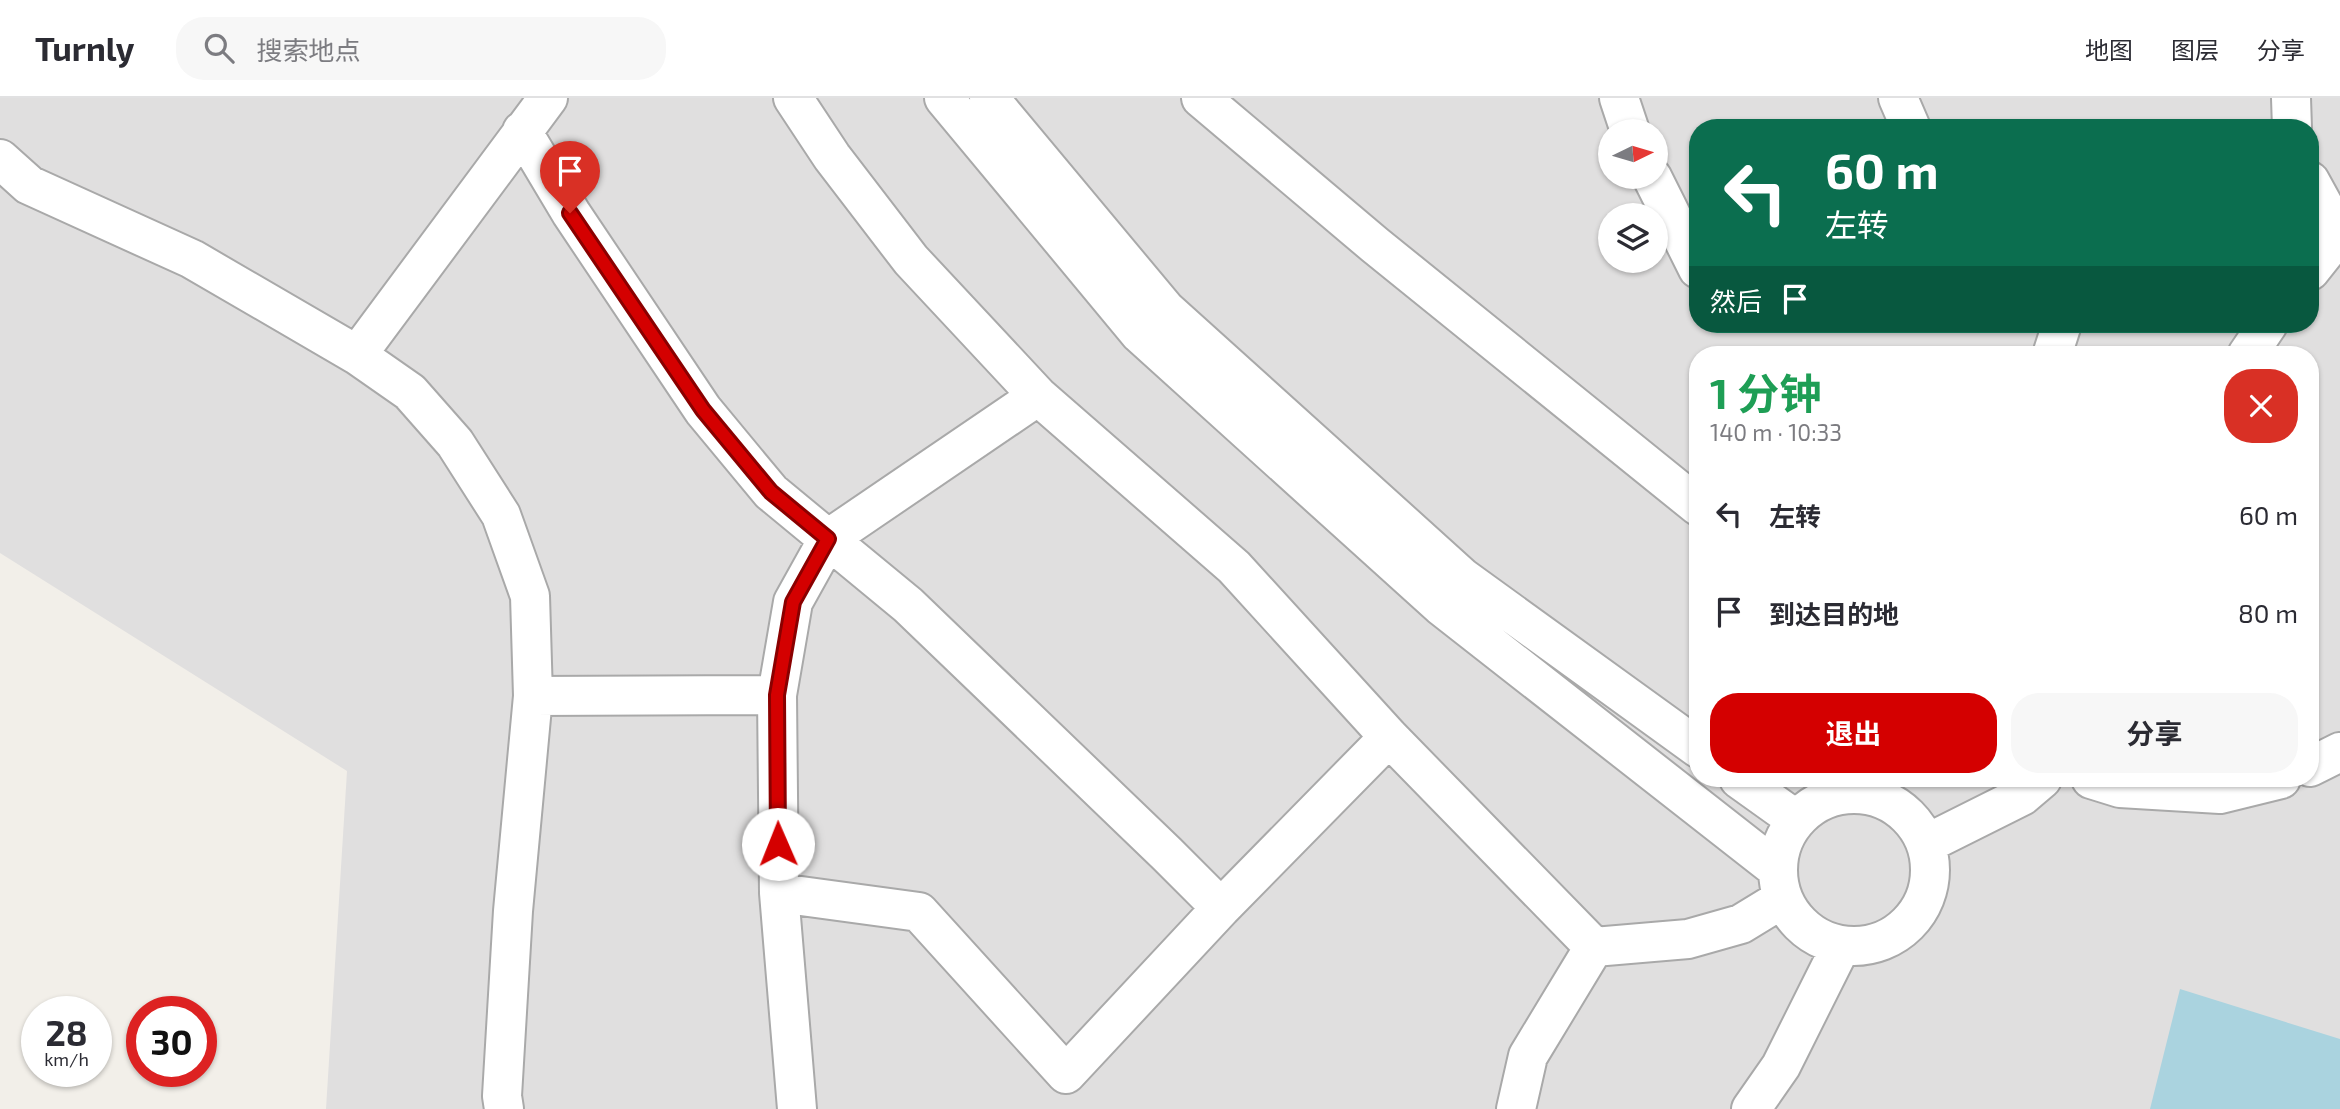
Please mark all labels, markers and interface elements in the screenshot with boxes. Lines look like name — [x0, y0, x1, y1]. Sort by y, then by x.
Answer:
search box — [176, 17, 666, 80]
text: Turnly — [35, 28, 134, 68]
icon: search — [200, 29, 238, 67]
text: 搜索地点 — [256, 34, 360, 65]
text: 地图 — [2085, 35, 2133, 64]
text: 图层 — [2171, 35, 2219, 64]
text: 分享 — [2257, 35, 2305, 64]
north arrow — [1598, 119, 1668, 189]
map controls — [1598, 119, 1668, 273]
text: 60 m — [1825, 140, 1939, 199]
pin — [540, 141, 600, 213]
icon: left — [1710, 147, 1801, 238]
icon: arrive — [551, 152, 589, 190]
button: layers — [1598, 203, 1668, 273]
text: 左转 — [1825, 205, 1889, 243]
icon: arrive — [1776, 280, 1814, 318]
text: 然后 — [1710, 285, 1762, 316]
text: 1 分钟 — [1710, 367, 1821, 417]
button: close — [2224, 369, 2298, 443]
text: 140 m · 10:33 — [1710, 418, 1842, 446]
icon: left — [1710, 495, 1748, 533]
text: 60 m — [2239, 499, 2298, 530]
text: 左转 — [1769, 500, 1821, 531]
icon: arrive — [1710, 593, 1748, 631]
text: 80 m — [2238, 597, 2298, 628]
text: 到达目的地 — [1769, 598, 1899, 629]
button: 退出 — [1710, 693, 1997, 773]
button: 分享 — [2011, 693, 2298, 773]
position arrow — [741, 807, 815, 881]
speed limit sign: 30 — [126, 996, 217, 1087]
text: 28 — [45, 1011, 88, 1053]
text: km/h — [44, 1048, 89, 1070]

